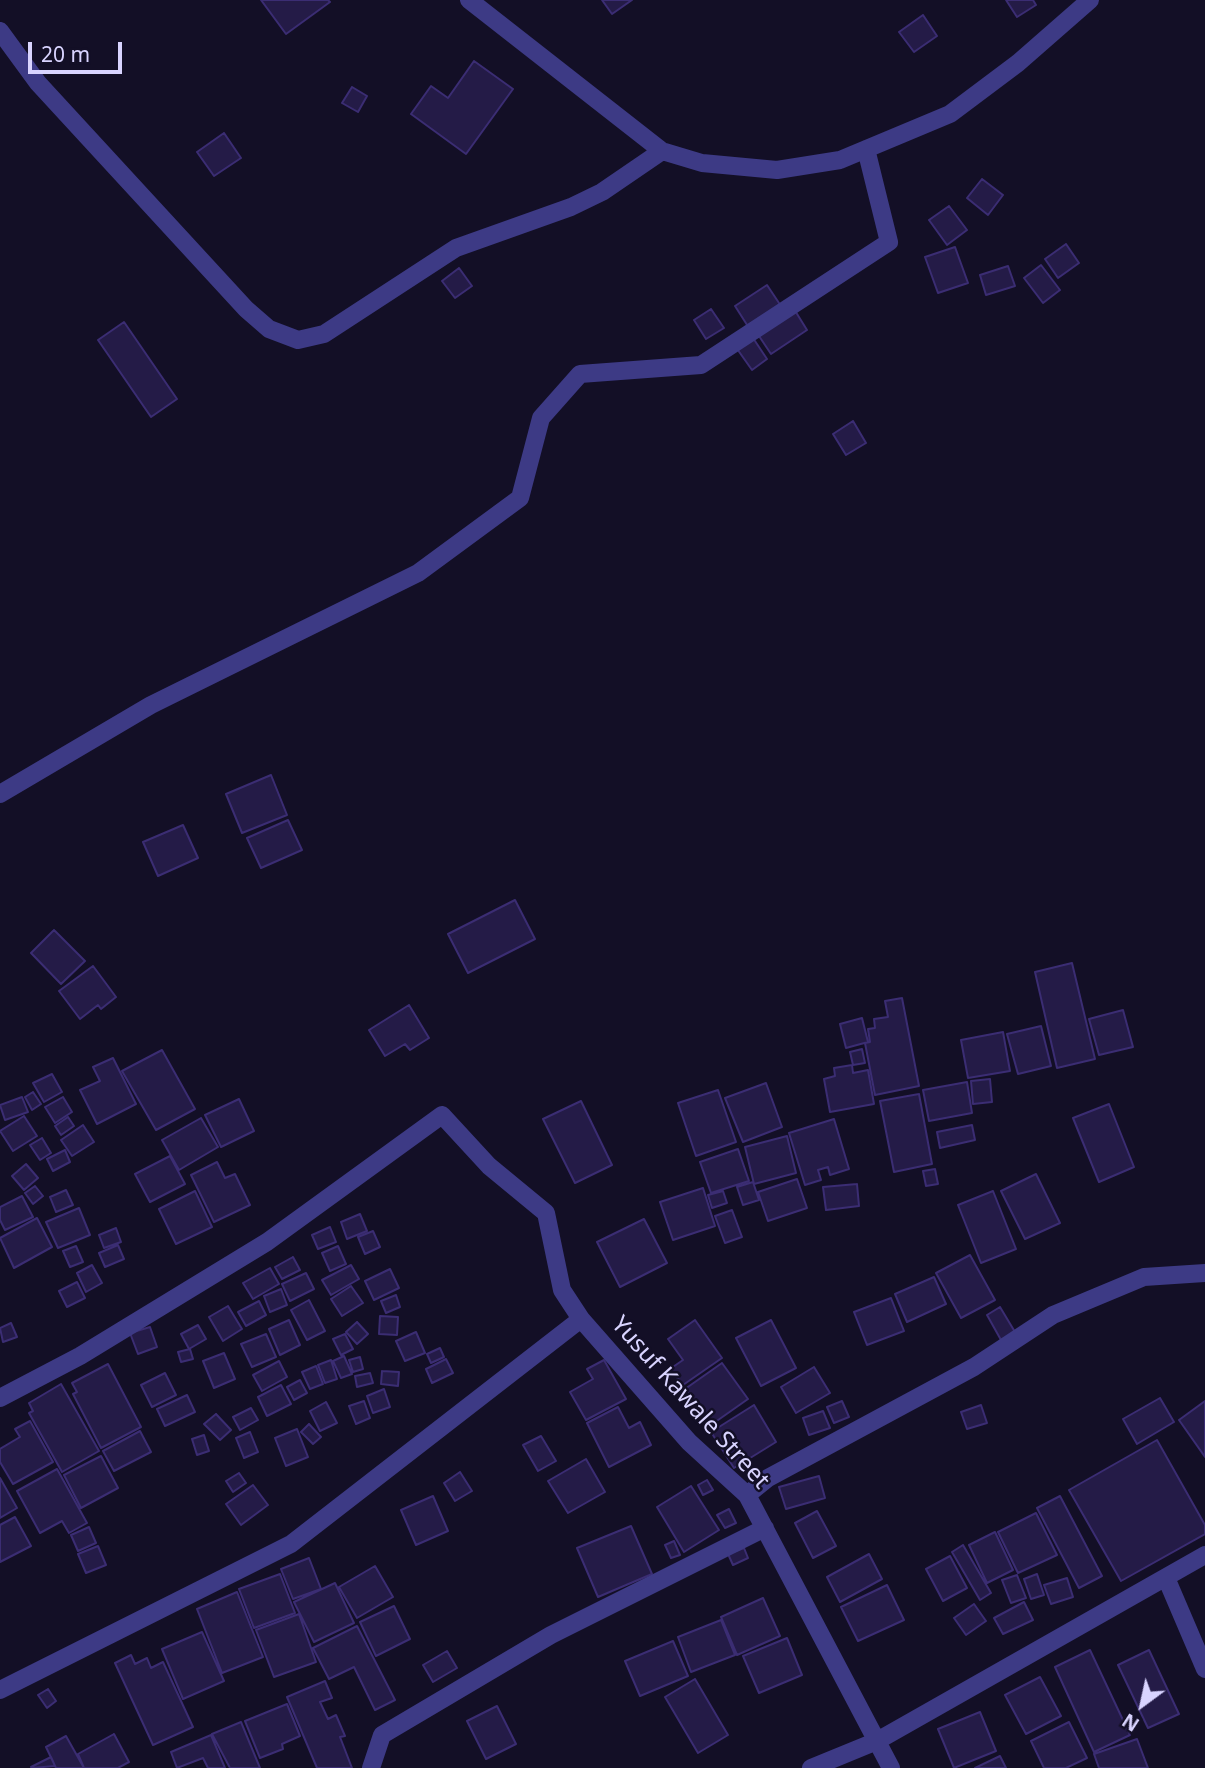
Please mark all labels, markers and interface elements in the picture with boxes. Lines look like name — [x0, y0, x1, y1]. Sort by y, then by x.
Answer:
scale bar — [32, 28, 126, 72]
text: 20 m — [41, 40, 90, 68]
street label: Yusuf Kawale Street — [605, 1311, 775, 1495]
north arrow — [1107, 1670, 1177, 1740]
text: N — [1117, 1708, 1144, 1738]

